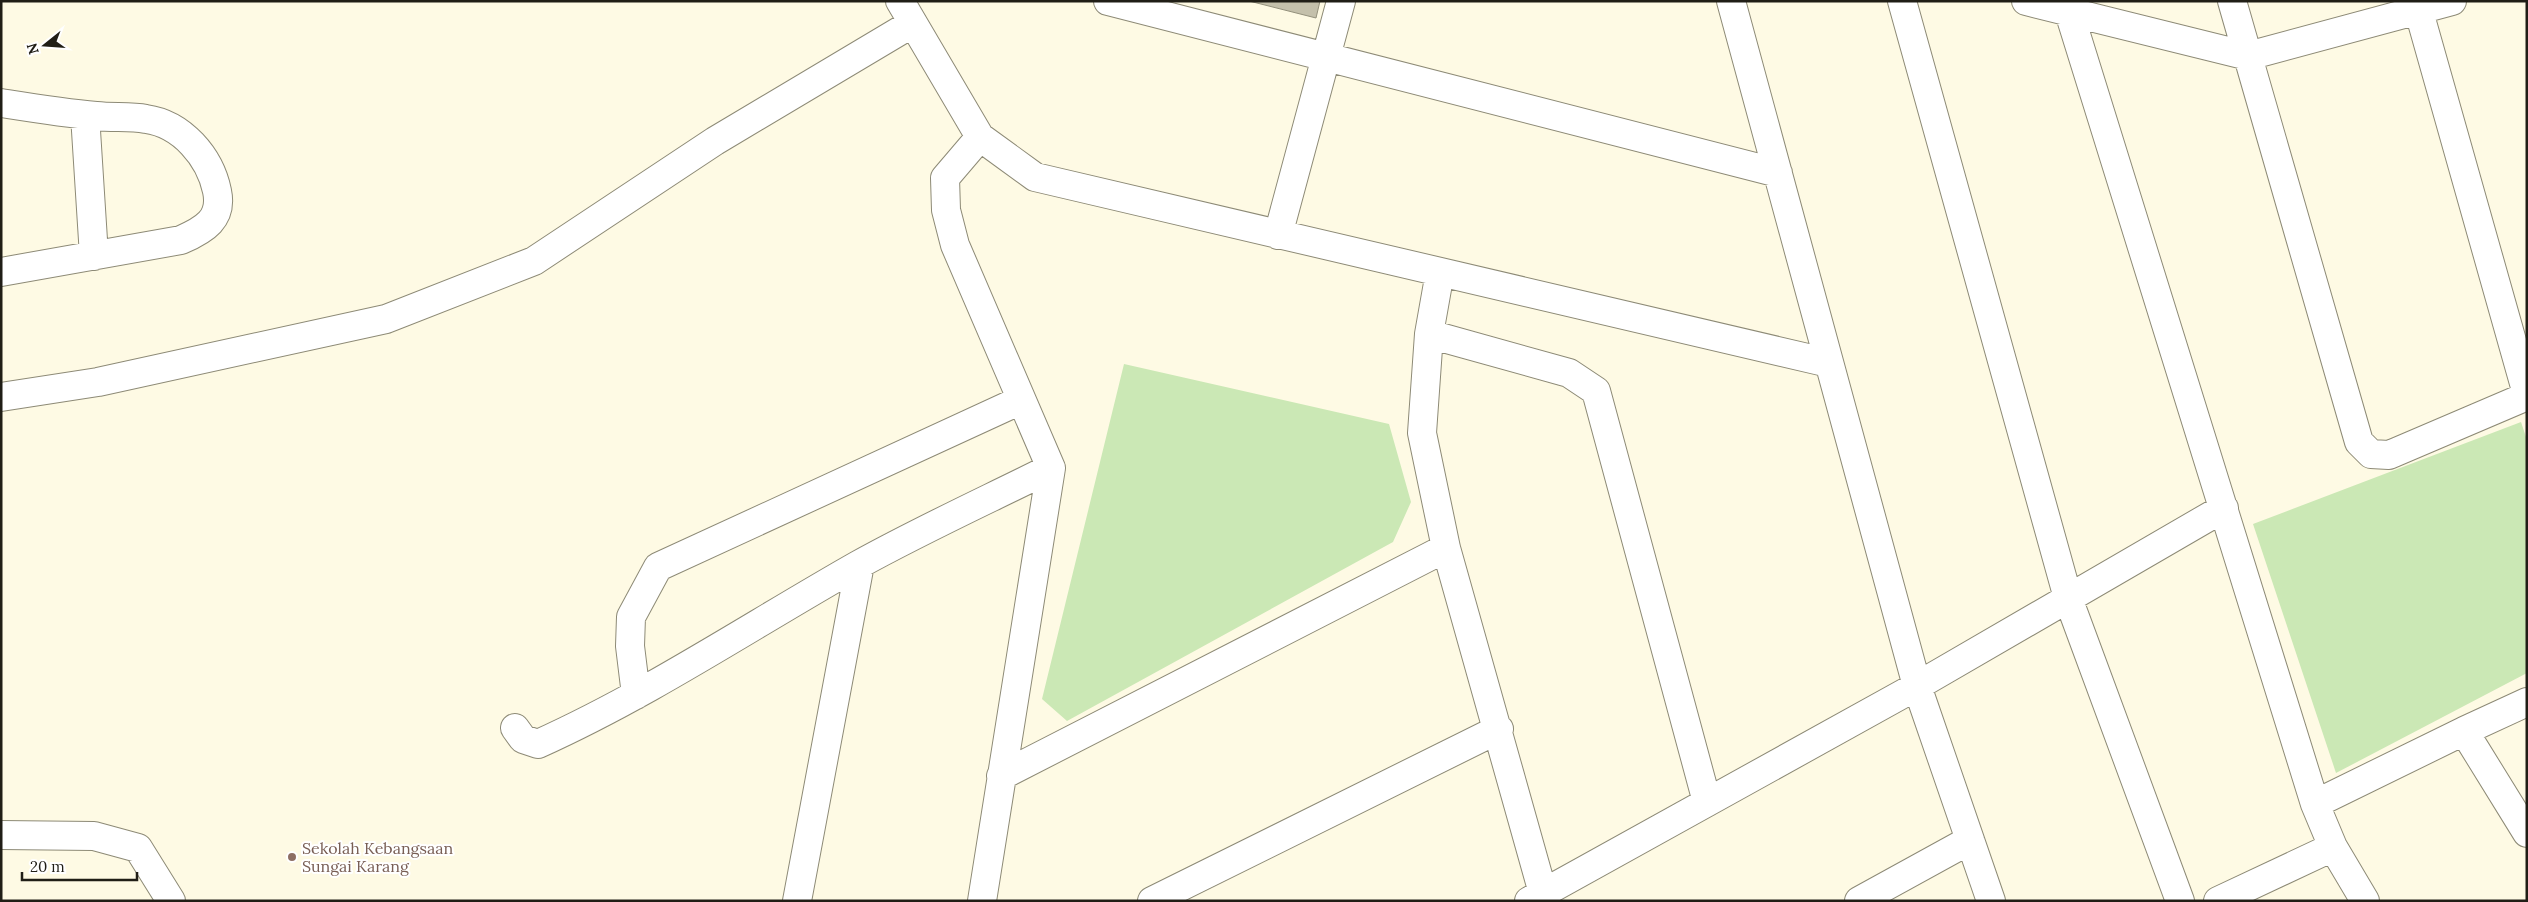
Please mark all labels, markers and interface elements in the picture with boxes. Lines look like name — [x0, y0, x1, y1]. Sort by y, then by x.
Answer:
north arrow — [20, 20, 70, 70]
text: N — [22, 41, 43, 57]
place label: Sekolah Kebangsaan Sungai Karang — [302, 838, 453, 876]
scale bar — [22, 850, 138, 882]
marker: Sekolah Kebangsaan Sungai Karang — [286, 851, 298, 863]
text: 20 m — [30, 857, 65, 876]

